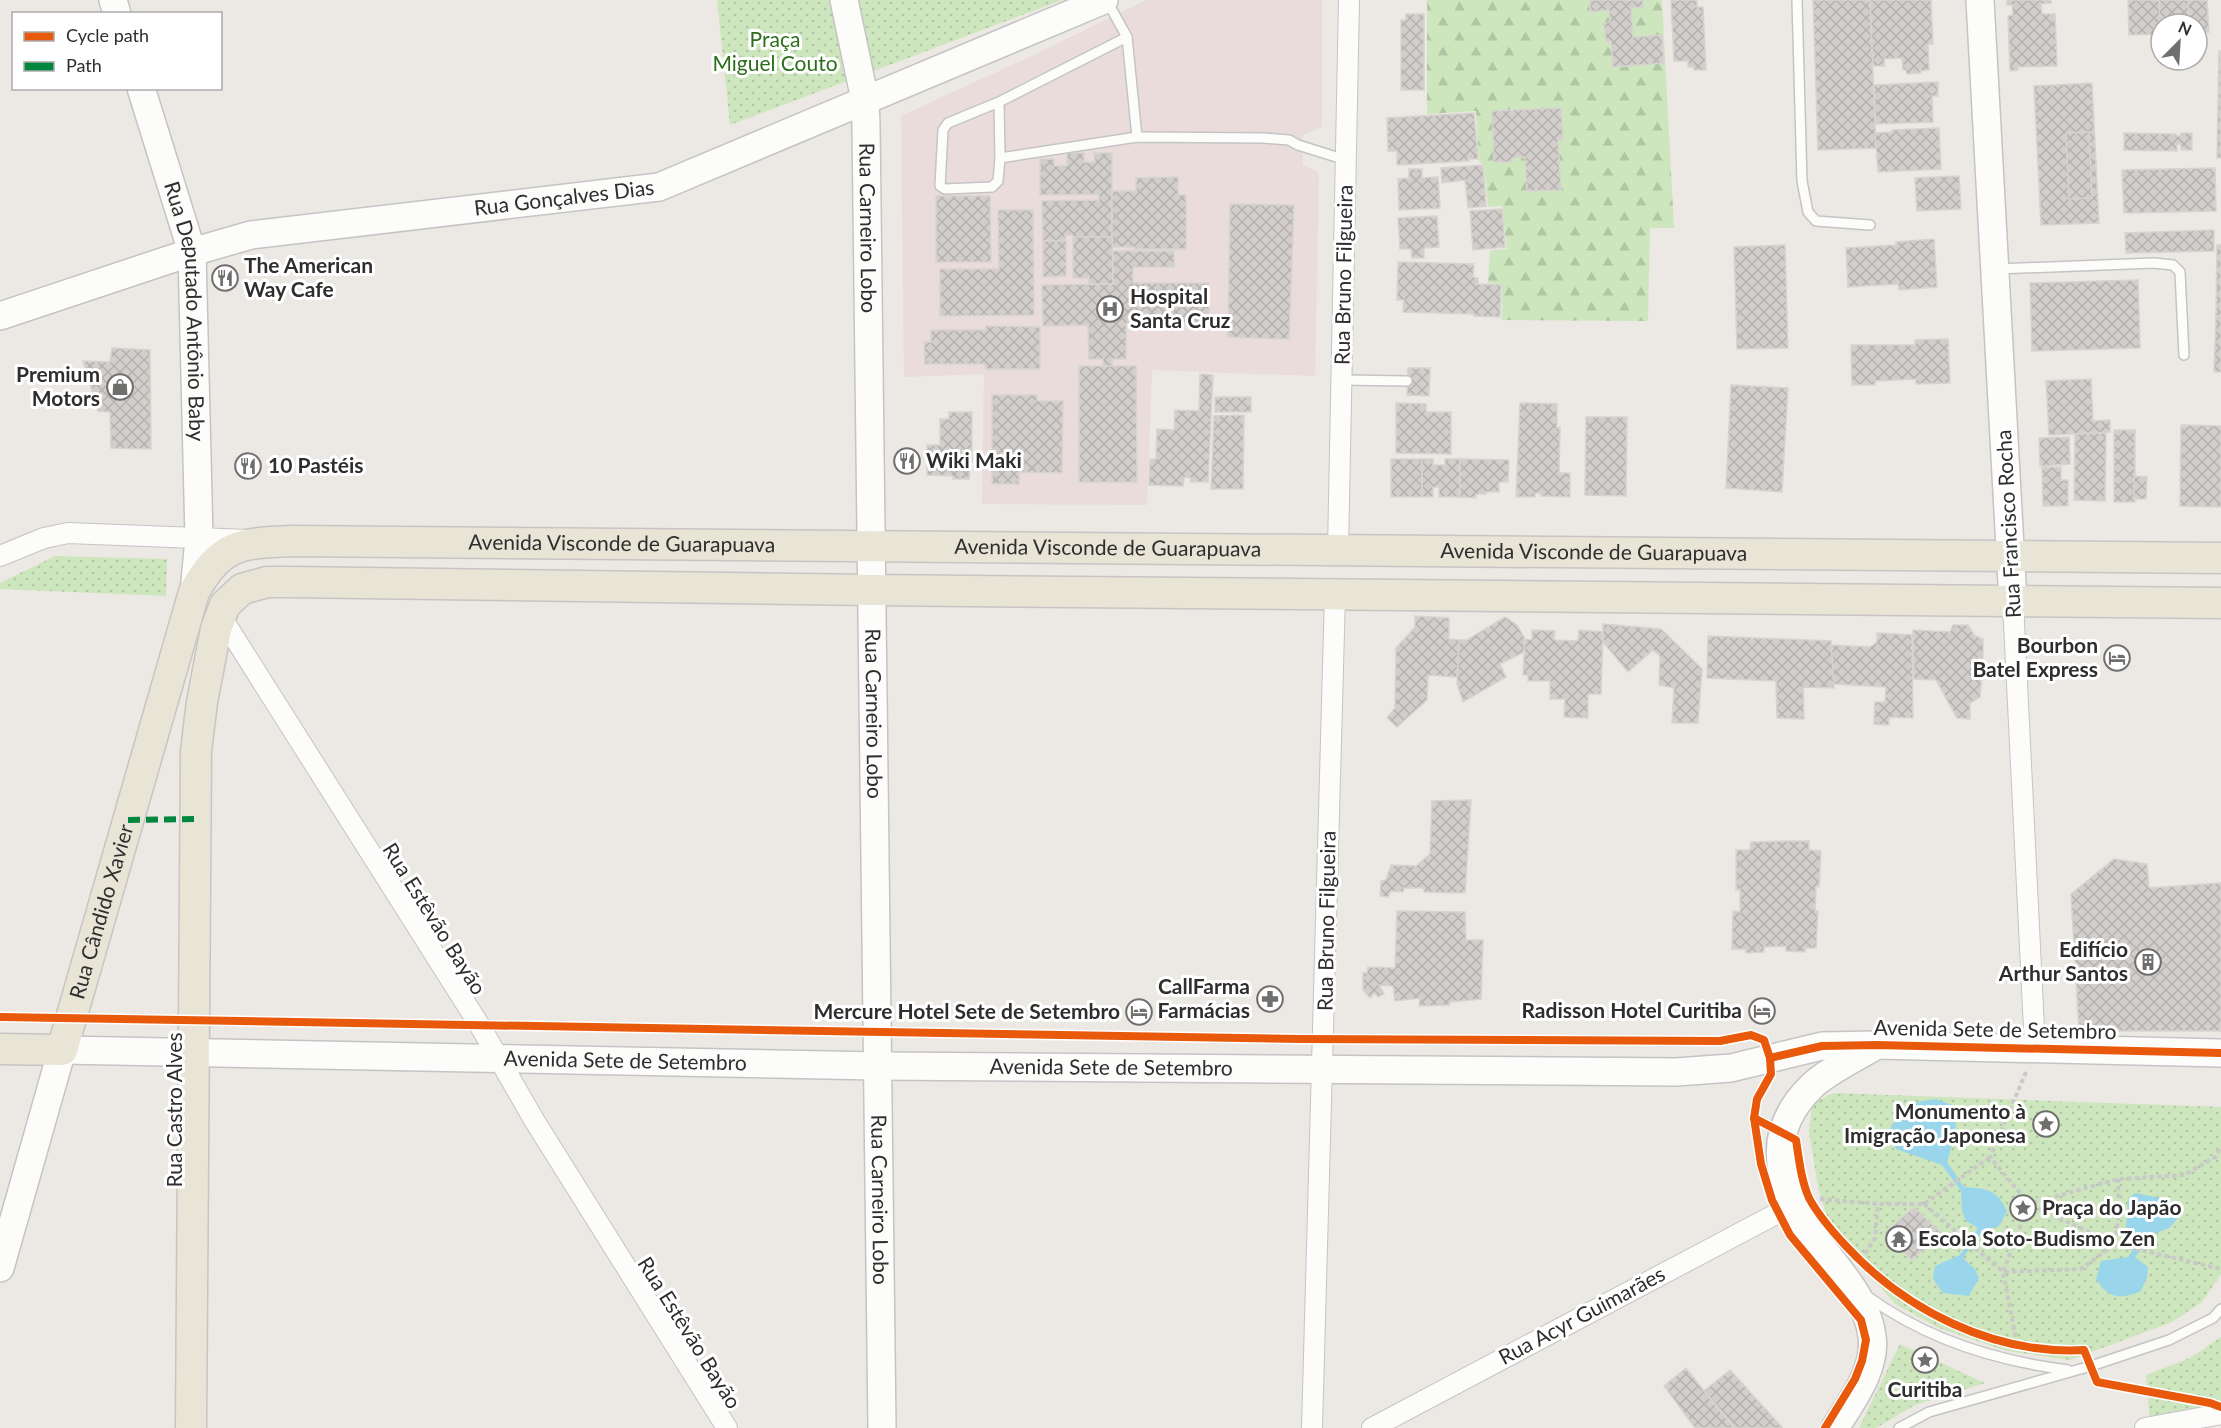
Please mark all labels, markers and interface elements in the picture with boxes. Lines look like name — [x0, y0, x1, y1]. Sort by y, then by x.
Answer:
legend — [12, 12, 222, 90]
north arrow — [2149, 12, 2209, 72]
text: N — [2176, 17, 2195, 39]
text: Cycle path — [66, 24, 149, 46]
park label: Praça Miguel Couto — [712, 26, 838, 75]
text: Path — [66, 54, 102, 76]
street label: Rua Carneiro Lobo — [855, 142, 882, 313]
street label: Rua Gonçalves Dias — [473, 174, 655, 220]
street label: Rua Deputado Antônio Baby — [160, 178, 211, 442]
street label: Rua Bruno Filgueira — [1328, 185, 1357, 365]
place label: The American Way Cafe — [244, 252, 373, 301]
restaurant icon: The American Way Cafe — [210, 263, 240, 293]
place label: Hospital Santa Cruz — [1130, 283, 1231, 332]
hospital icon: Hospital Santa Cruz — [1095, 294, 1125, 324]
place label: Premium Motors — [16, 361, 100, 410]
shop icon: Premium Motors — [105, 372, 135, 402]
street label: Rua Francisco Rocha — [1990, 429, 2025, 619]
restaurant icon: Wiki Maki — [892, 446, 922, 476]
place label: Wiki Maki — [926, 447, 1022, 472]
restaurant icon: 10 Pastéis — [233, 451, 263, 481]
place label: 10 Pastéis — [268, 452, 364, 477]
street label: Avenida Visconde de Guarapuava — [468, 529, 775, 556]
street label: Avenida Visconde de Guarapuava — [954, 533, 1261, 561]
street label: Avenida Visconde de Guarapuava — [1440, 537, 1747, 565]
street label: Rua Carneiro Lobo — [861, 628, 888, 799]
place label: Bourbon Batel Express — [1972, 632, 2098, 681]
hotel icon: Bourbon Batel Express — [2102, 643, 2132, 673]
street label: Rua Cândido Xavier — [63, 821, 138, 1001]
street label: Rua Bruno Filgueira — [1311, 831, 1340, 1011]
street label: Rua Estêvão Bayão — [378, 838, 492, 999]
place label: Edifício Arthur Santos — [1998, 936, 2128, 985]
building icon: Edifício Arthur Santos — [2133, 947, 2163, 977]
place label: CallFarma Farmácias — [1157, 973, 1250, 1022]
pharmacy icon: CallFarma Farmácias — [1255, 984, 1285, 1014]
hotel icon: Radisson Hotel Curitiba — [1747, 996, 1777, 1026]
hotel icon: Mercure Hotel Sete de Setembro — [1124, 997, 1154, 1027]
place label: Radisson Hotel Curitiba — [1521, 997, 1742, 1022]
place label: Mercure Hotel Sete de Setembro — [813, 998, 1120, 1023]
street label: Avenida Sete de Setembro — [1873, 1014, 2117, 1043]
street label: Rua Castro Alves — [161, 1033, 186, 1187]
street label: Avenida Sete de Setembro — [504, 1045, 747, 1074]
street label: Avenida Sete de Setembro — [990, 1053, 1233, 1080]
place label: Monumento à Imigração Japonesa — [1844, 1098, 2026, 1147]
place icon: Monumento à Imigração Japonesa — [2031, 1109, 2061, 1139]
street label: Rua Carneiro Lobo — [867, 1114, 894, 1285]
place icon: Praça do Japão — [2008, 1193, 2038, 1223]
place label: Praça do Japão — [2042, 1194, 2182, 1219]
temple icon: Escola Soto-Budismo Zen — [1884, 1224, 1914, 1254]
place label: Escola Soto-Budismo Zen — [1918, 1225, 2155, 1250]
street label: Rua Estêvão Bayão — [633, 1252, 747, 1413]
street label: Rua Acyr Guimarães — [1494, 1260, 1669, 1369]
place icon: Curitiba — [1910, 1345, 1940, 1375]
place label: Curitiba — [1888, 1376, 1962, 1401]

